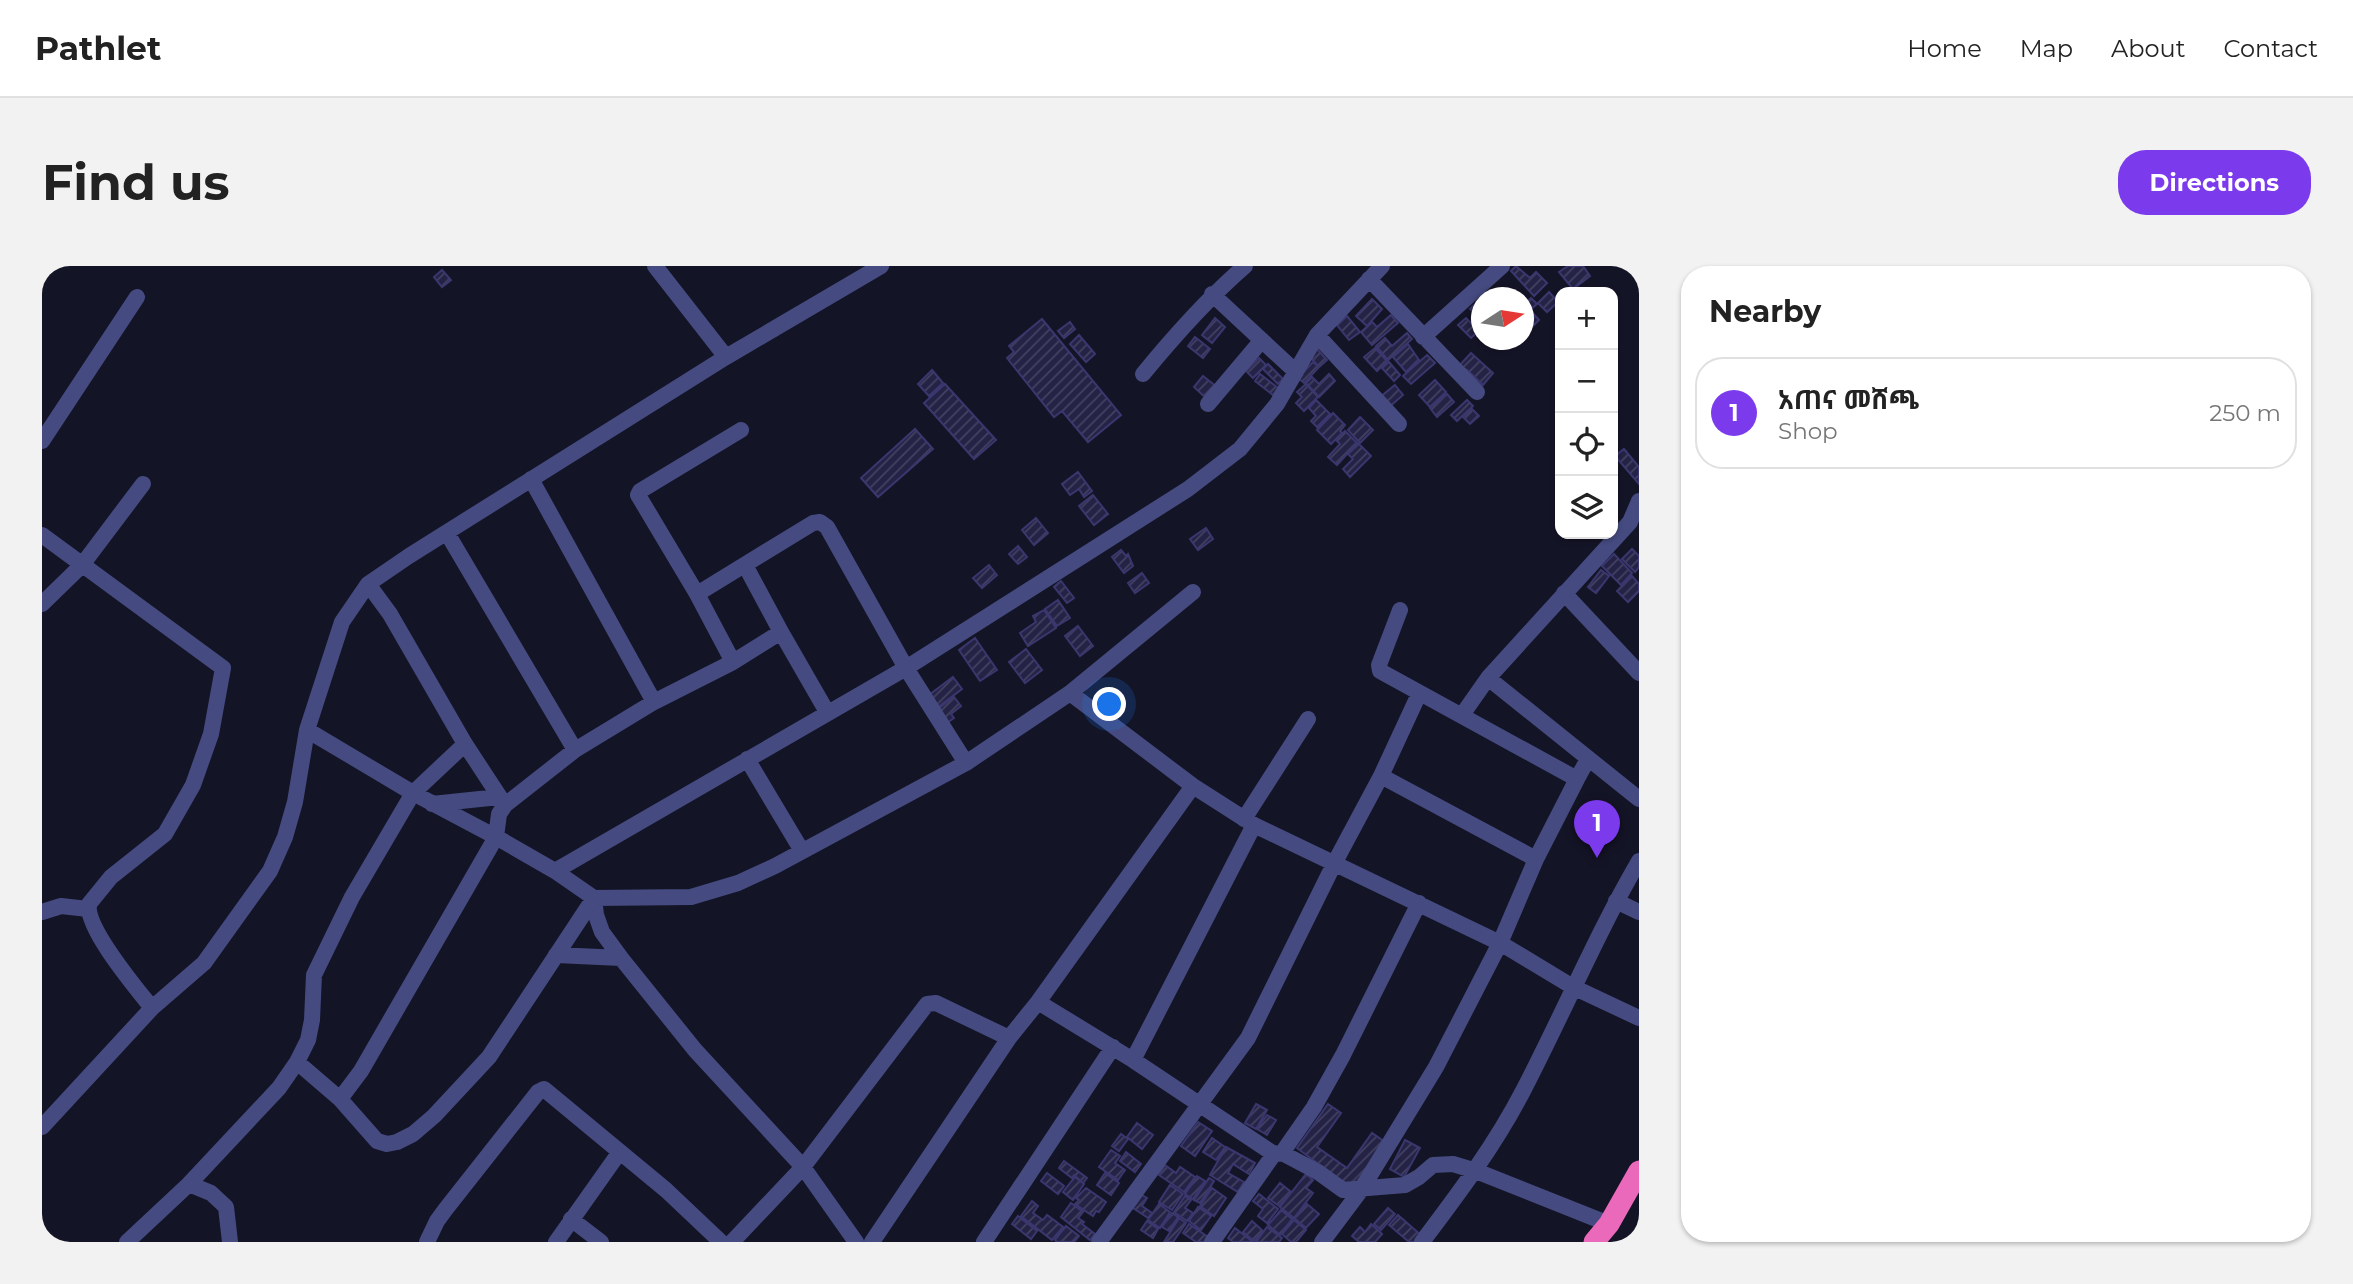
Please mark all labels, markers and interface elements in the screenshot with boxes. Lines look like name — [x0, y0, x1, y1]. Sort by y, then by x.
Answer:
text: Pathlet — [35, 28, 161, 68]
text: Home — [1907, 34, 1982, 63]
text: Map — [2020, 34, 2073, 63]
text: About — [2111, 34, 2185, 63]
text: Contact — [2223, 34, 2318, 63]
button: Directions — [2118, 150, 2311, 215]
text: Find us — [42, 153, 230, 212]
north arrow — [1471, 287, 1534, 350]
map controls — [1555, 287, 1618, 539]
button: + — [1555, 287, 1618, 350]
text: Nearby — [1709, 293, 1821, 330]
button: − — [1555, 350, 1618, 413]
text: አጠና መሸጫ — [1778, 384, 1919, 416]
text: 1 — [1729, 399, 1739, 427]
text: 250 m — [2209, 399, 2281, 427]
button: locate — [1555, 413, 1618, 476]
text: Shop — [1778, 417, 1838, 445]
button: layers — [1555, 476, 1618, 539]
your location — [1092, 687, 1126, 721]
pin: 1 — [1574, 800, 1620, 858]

